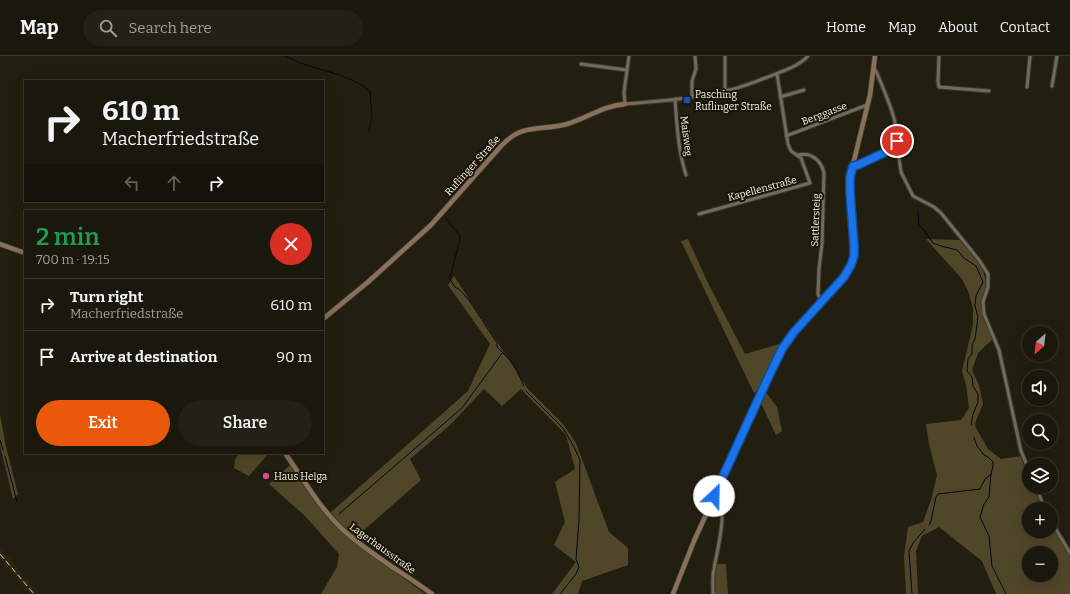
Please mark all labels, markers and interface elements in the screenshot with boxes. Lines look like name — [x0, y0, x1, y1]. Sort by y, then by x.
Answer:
search box — [83, 10, 363, 46]
text: Map — [20, 16, 59, 39]
icon: search — [97, 17, 119, 39]
text: Search here — [129, 19, 212, 37]
text: Home — [826, 19, 866, 36]
text: Map — [888, 19, 916, 36]
text: About — [938, 19, 978, 36]
text: Contact — [1000, 19, 1050, 36]
place label: Pasching Ruflinger Straße — [695, 89, 772, 113]
text: 610 m — [102, 94, 180, 127]
marker: Pasching Ruflinger Straße — [682, 95, 692, 105]
icon: right — [36, 96, 88, 148]
street label: Berggasse — [800, 100, 849, 128]
street label: Maisweg — [678, 115, 694, 157]
pin — [880, 124, 914, 158]
text: Macherfriedstraße — [102, 128, 259, 150]
icon: arrive — [886, 130, 908, 152]
street label: Ruflinger Straße — [443, 133, 503, 198]
icon: left — [121, 172, 143, 194]
icon: ahead — [163, 172, 185, 194]
icon: right — [205, 172, 227, 194]
street label: Kapellenstraße — [726, 174, 798, 204]
street label: Sattlersteig — [809, 193, 823, 247]
text: 2 min — [36, 223, 100, 251]
button: close — [270, 223, 312, 265]
text: 700 m · 19:15 — [36, 252, 110, 267]
text: Turn right — [70, 288, 143, 306]
icon: right — [36, 294, 58, 316]
text: 610 m — [270, 296, 312, 314]
text: Macherfriedstraße — [70, 306, 183, 321]
north arrow — [1022, 326, 1058, 362]
map controls — [1022, 326, 1058, 582]
icon: arrive — [36, 346, 58, 368]
text: Arrive at destination — [70, 348, 217, 366]
text: 90 m — [276, 348, 312, 366]
button: sound — [1022, 370, 1058, 406]
button: Exit — [36, 400, 170, 446]
button: Share — [178, 400, 312, 446]
button: search — [1022, 414, 1058, 450]
button: layers — [1022, 458, 1058, 494]
marker: Haus Helga — [261, 471, 271, 481]
place label: Haus Helga — [274, 471, 328, 483]
position arrow — [693, 475, 735, 517]
button: + — [1022, 502, 1058, 538]
street label: Lagerhausstraße — [347, 521, 418, 577]
button: − — [1022, 546, 1058, 582]

